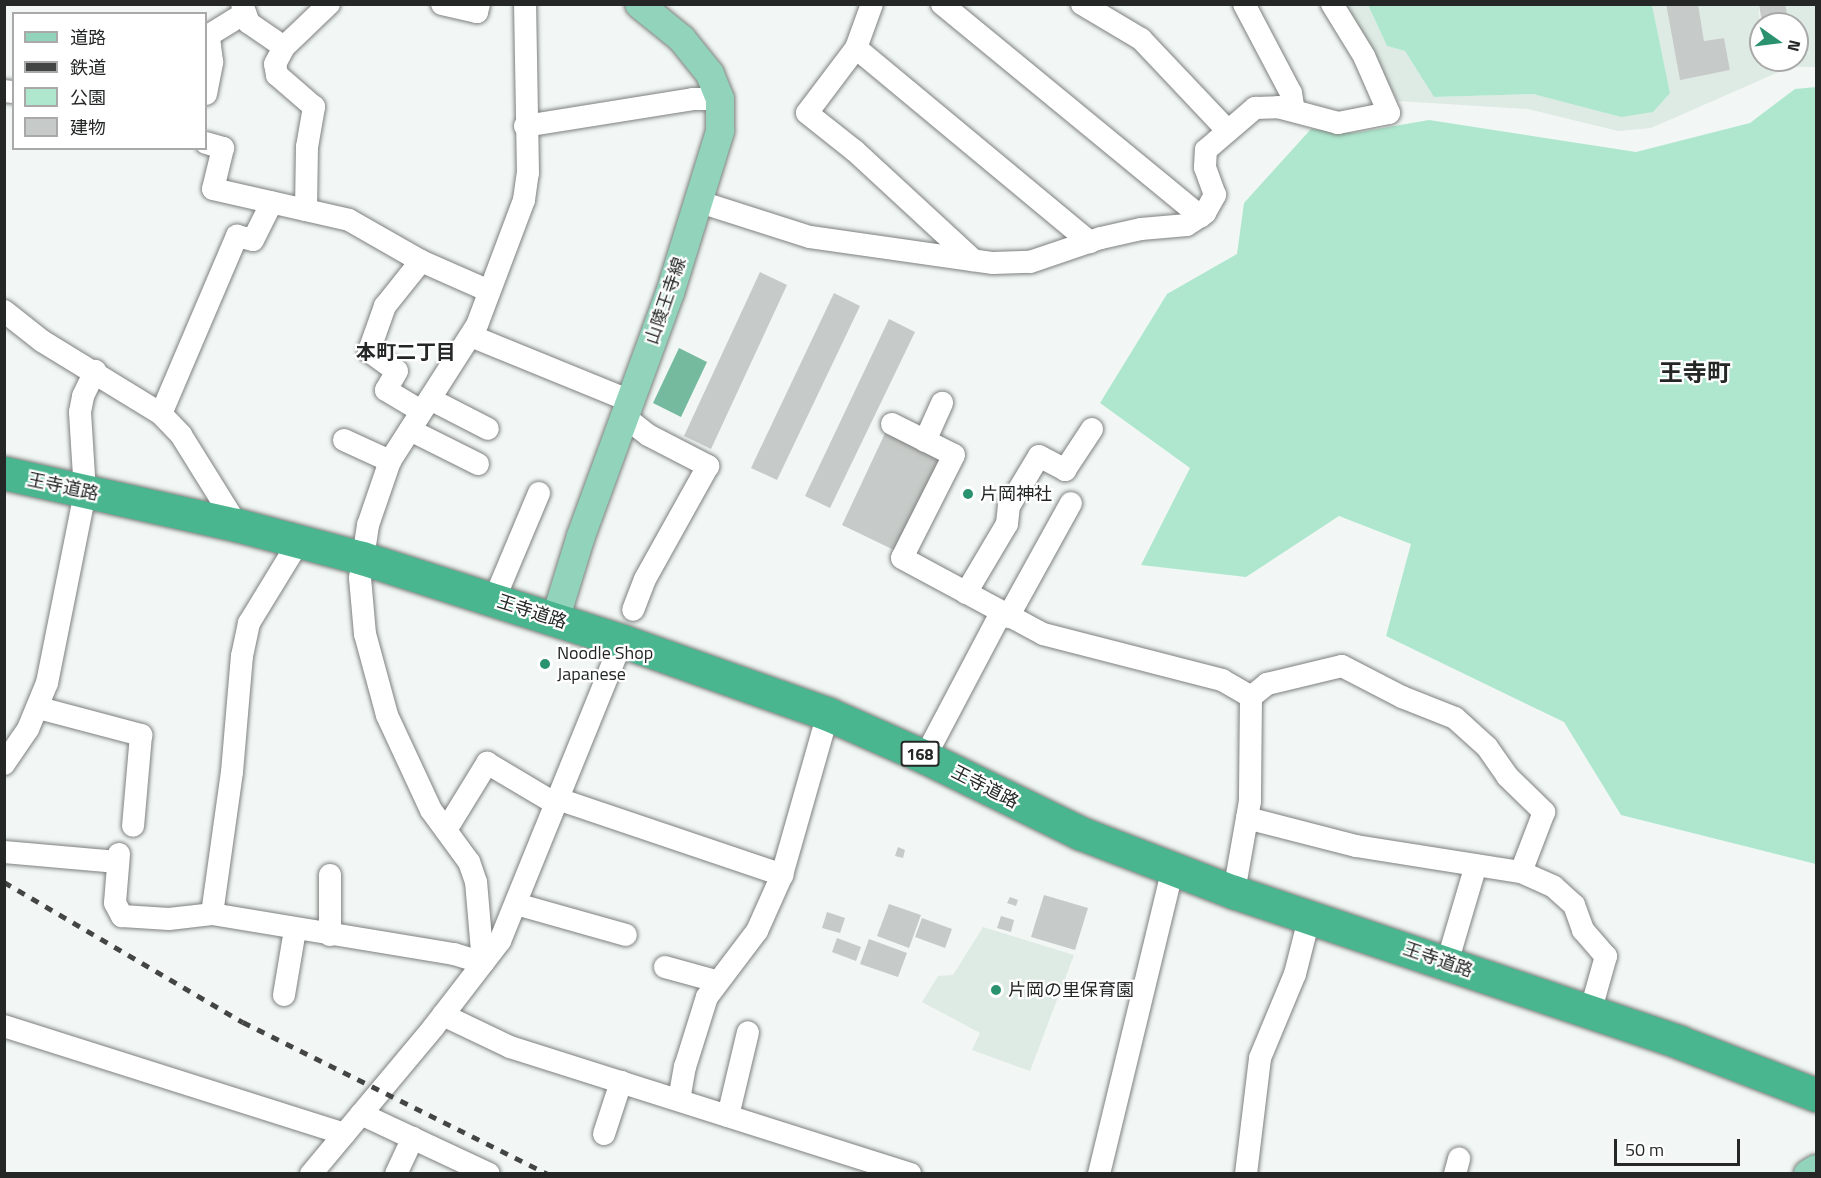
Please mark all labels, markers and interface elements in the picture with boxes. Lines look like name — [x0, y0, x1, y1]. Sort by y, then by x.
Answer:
legend — [12, 12, 207, 150]
north arrow — [1749, 12, 1809, 72]
text: 道路 — [70, 24, 106, 51]
text: N — [1782, 38, 1808, 54]
text: 鉄道 — [70, 54, 106, 81]
text: 公園 — [70, 84, 106, 111]
text: 建物 — [70, 114, 106, 141]
street label: 山陵王寺線 — [641, 255, 691, 347]
district label: 本町二丁目 — [356, 339, 456, 363]
district label: 王寺町 — [1659, 359, 1731, 387]
street label: 王寺道路 — [26, 469, 100, 505]
place label: 片岡神社 — [980, 483, 1052, 505]
marker: 片岡神社 — [961, 487, 975, 501]
street label: 王寺道路 — [494, 591, 570, 633]
place label: Noodle Shop Japanese — [557, 643, 653, 686]
marker: Noodle Shop Japanese — [538, 657, 552, 671]
road number: 168 — [900, 741, 940, 767]
street label: 王寺道路 — [948, 761, 1022, 813]
street label: 王寺道路 — [1400, 938, 1476, 982]
place label: 片岡の里保育園 — [1008, 979, 1134, 1001]
marker: 片岡の里保育園 — [989, 983, 1003, 997]
scale bar — [1617, 1127, 1743, 1165]
text: 50 m — [1625, 1136, 1664, 1163]

